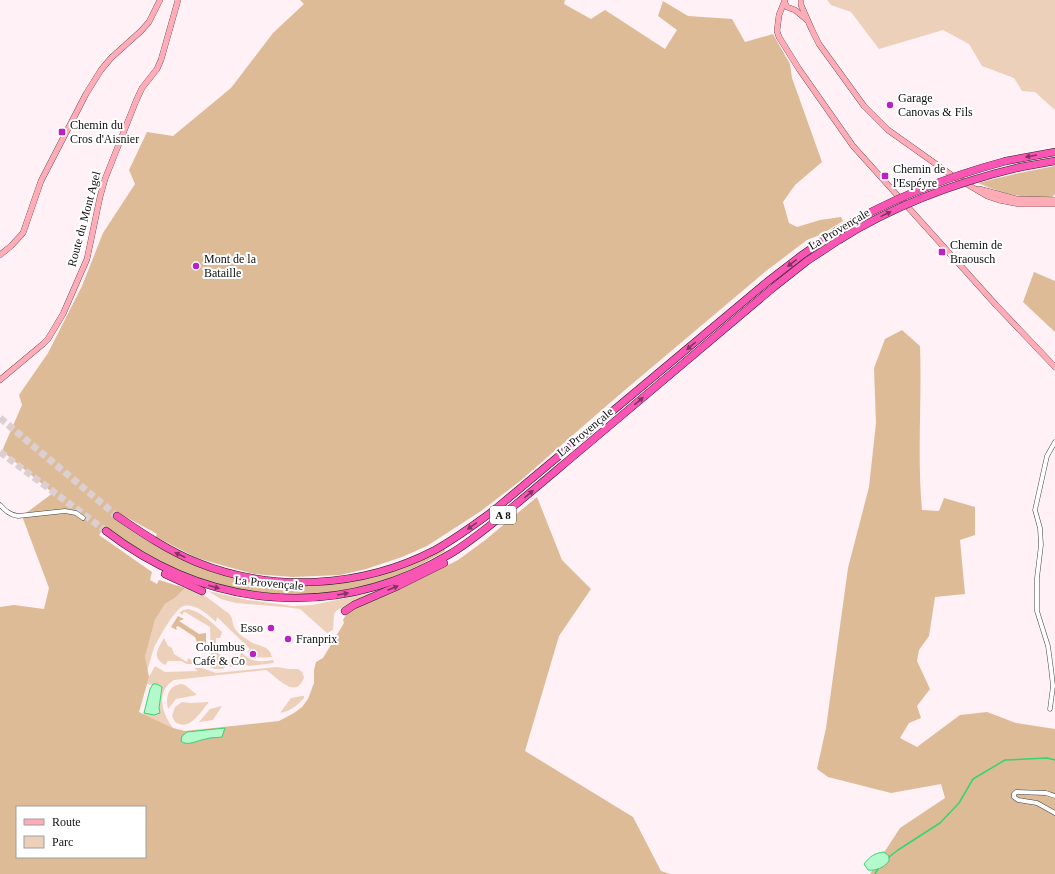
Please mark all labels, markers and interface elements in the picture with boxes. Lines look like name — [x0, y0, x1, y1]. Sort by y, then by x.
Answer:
place label: Garage Canovas & Fils — [898, 91, 973, 119]
marker: Garage Canovas & Fils — [885, 100, 895, 110]
place label: Chemin du Cros d'Aisnier — [70, 118, 139, 146]
marker: Chemin du Cros d'Aisnier — [57, 127, 67, 137]
one-way arrow — [1024, 153, 1037, 159]
place label: Chemin de l'Espéyre — [893, 162, 945, 190]
street label: Route du Mont Agel — [65, 169, 104, 268]
marker: Chemin de l'Espéyre — [880, 171, 890, 181]
street label: La Provençale — [806, 205, 872, 253]
one-way arrow — [880, 211, 891, 217]
place label: Chemin de Braousch — [950, 238, 1002, 266]
marker: Chemin de Braousch — [937, 247, 947, 257]
place label: Mont de la Bataille — [204, 252, 257, 280]
one-way arrow — [786, 258, 797, 267]
marker: Mont de la Bataille — [191, 261, 201, 271]
one-way arrow — [686, 341, 697, 350]
one-way arrow — [633, 396, 644, 405]
street label: La Provençale — [554, 404, 616, 460]
one-way arrow — [523, 489, 534, 498]
road number: A 8 — [490, 506, 516, 524]
one-way arrow — [467, 522, 478, 530]
one-way arrow — [174, 551, 186, 558]
street label: La Provençale — [234, 573, 304, 593]
one-way arrow — [209, 584, 221, 590]
one-way arrow — [387, 585, 399, 592]
one-way arrow — [337, 591, 349, 597]
place label: Esso — [240, 621, 263, 635]
marker: Esso — [266, 623, 276, 633]
place label: Franprix — [296, 632, 337, 646]
marker: Franprix — [283, 634, 293, 644]
place label: Columbus Café & Co — [193, 640, 245, 668]
marker: Columbus Café & Co — [248, 649, 258, 659]
legend — [16, 806, 146, 858]
text: Route — [52, 815, 81, 829]
text: Parc — [52, 835, 73, 849]

